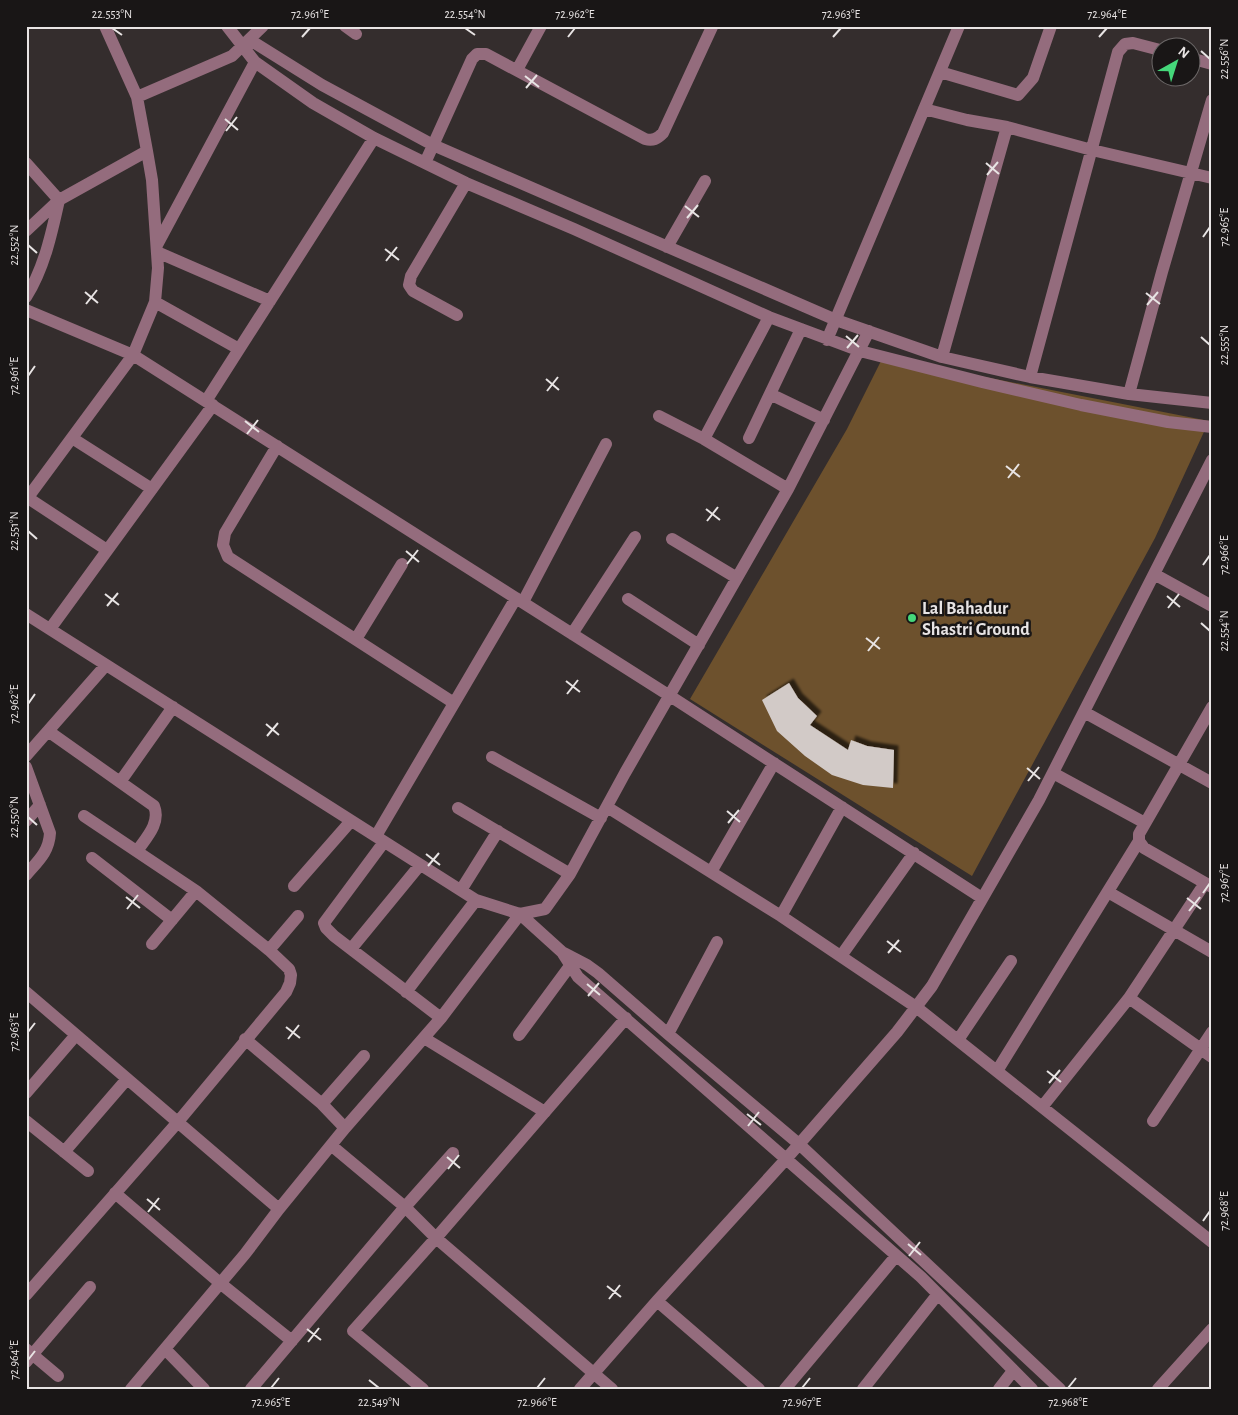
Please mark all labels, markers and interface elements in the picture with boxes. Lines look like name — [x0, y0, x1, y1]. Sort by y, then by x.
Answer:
text: 22.553°N — [92, 8, 132, 20]
text: 72.961°E — [291, 8, 329, 20]
text: 22.554°N — [444, 8, 486, 20]
text: 72.962°E — [555, 8, 595, 20]
text: 72.963°E — [822, 8, 861, 20]
text: 72.964°E — [1087, 8, 1127, 20]
north arrow — [1150, 38, 1200, 88]
text: 22.556°N — [1218, 38, 1230, 80]
text: N — [1175, 44, 1192, 61]
text: 72.965°E — [1218, 207, 1230, 246]
text: 22.552°N — [8, 225, 20, 265]
text: 22.555°N — [1218, 325, 1230, 365]
text: 72.961°E — [8, 357, 20, 395]
text: 22.551°N — [8, 511, 20, 551]
text: 72.966°E — [1218, 535, 1230, 575]
place label: Lal Bahadur Shastri Ground — [922, 600, 1030, 639]
text: 22.554°N — [1218, 610, 1230, 652]
marker: Lal Bahadur Shastri Ground — [906, 612, 918, 624]
text: 72.962°E — [8, 684, 20, 724]
text: 22.550°N — [8, 796, 20, 838]
text: 72.967°E — [1218, 863, 1230, 902]
text: 72.963°E — [8, 1012, 20, 1051]
text: 72.968°E — [1218, 1191, 1230, 1231]
text: 72.964°E — [8, 1340, 20, 1380]
text: 72.965°E — [252, 1396, 291, 1408]
text: 22.549°N — [358, 1396, 400, 1408]
text: 72.966°E — [517, 1396, 557, 1408]
text: 72.967°E — [783, 1396, 822, 1408]
text: 72.968°E — [1048, 1396, 1088, 1408]

